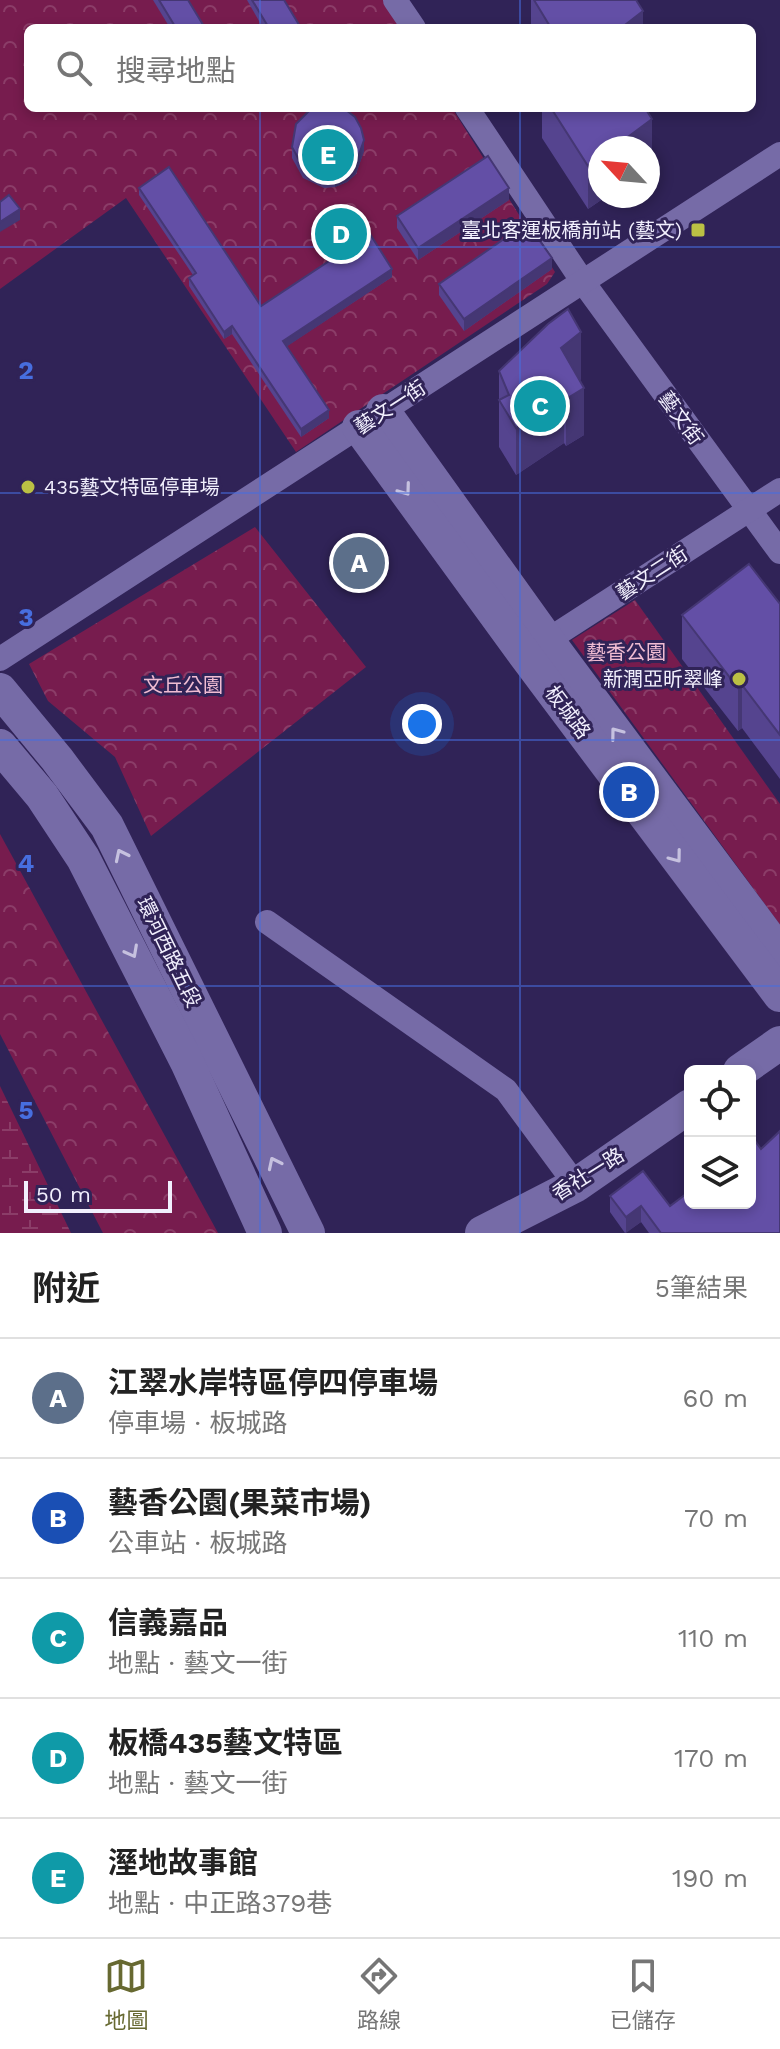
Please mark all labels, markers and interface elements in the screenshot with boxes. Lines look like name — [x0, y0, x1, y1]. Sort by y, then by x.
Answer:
search box — [24, 24, 756, 112]
icon: search — [52, 46, 96, 90]
text: 搜尋地點 — [116, 53, 236, 88]
pin: E — [302, 125, 354, 185]
north arrow — [588, 136, 660, 208]
pin: D — [315, 204, 367, 264]
place label: 臺北客運板橋前站 (藝文) — [461, 218, 682, 242]
marker: 臺北客運板橋前站 (藝文) — [689, 221, 707, 239]
text: 2 — [18, 355, 34, 385]
street label: 藝文一街 — [350, 375, 430, 439]
pin: C — [514, 376, 566, 436]
street label: 藝文街 — [654, 387, 708, 449]
place label: 435藝文特區停車場 — [44, 475, 220, 499]
marker: 435藝文特區停車場 — [19, 478, 37, 496]
one-way arrow — [395, 481, 410, 496]
pin: A — [333, 533, 385, 593]
street label: 藝文二街 — [612, 541, 692, 605]
text: 3 — [18, 602, 34, 632]
park label: 藝香公園 — [586, 640, 666, 664]
place label: 新潤亞昕翠峰 — [603, 667, 723, 691]
marker: 新潤亞昕翠峰 — [730, 670, 748, 688]
park label: 文丘公園 — [143, 673, 223, 697]
street label: 板城路 — [540, 681, 596, 743]
your location — [402, 704, 442, 744]
one-way arrow — [611, 727, 626, 742]
pin: B — [603, 762, 655, 822]
text: 4 — [18, 848, 35, 878]
one-way arrow — [115, 848, 131, 863]
one-way arrow — [666, 848, 681, 862]
street label: 環河西路五段 — [132, 893, 206, 1011]
one-way arrow — [122, 944, 137, 959]
map controls — [684, 1065, 756, 1209]
button: locate — [684, 1065, 756, 1137]
text: 5 — [18, 1095, 34, 1125]
button: layers — [684, 1137, 756, 1209]
street label: 香社一路 — [548, 1143, 628, 1205]
one-way arrow — [268, 1157, 284, 1172]
scale bar — [24, 1177, 172, 1213]
text: 50 m — [36, 1182, 91, 1207]
text: 附近 — [32, 1268, 100, 1308]
text: 5筆結果 — [655, 1273, 748, 1303]
text: 江翠水岸特區停四停車場 — [108, 1365, 438, 1400]
text: A — [49, 1383, 67, 1413]
text: 60 m — [682, 1383, 748, 1413]
text: 停車場 · 板城路 — [108, 1408, 288, 1438]
text: 藝香公園(果菜市場) — [108, 1485, 371, 1520]
text: B — [49, 1503, 67, 1533]
text: 70 m — [684, 1503, 748, 1533]
text: 公車站 · 板城路 — [108, 1528, 288, 1558]
text: 信義嘉品 — [108, 1605, 228, 1640]
text: C — [49, 1623, 67, 1653]
text: 110 m — [678, 1623, 748, 1653]
text: 地點 · 藝文一街 — [108, 1648, 288, 1678]
text: 板橋435藝文特區 — [108, 1725, 343, 1760]
text: D — [49, 1743, 67, 1773]
text: 170 m — [674, 1743, 748, 1773]
text: 地點 · 藝文一街 — [108, 1768, 288, 1798]
text: 溼地故事館 — [108, 1845, 258, 1880]
text: E — [50, 1863, 66, 1893]
text: 190 m — [672, 1863, 748, 1893]
text: 地點 · 中正路379巷 — [108, 1888, 332, 1918]
tab: 地圖 — [104, 1954, 148, 2034]
tab: 路線 — [357, 1954, 401, 2034]
tab: 已儲存 — [610, 1954, 676, 2034]

